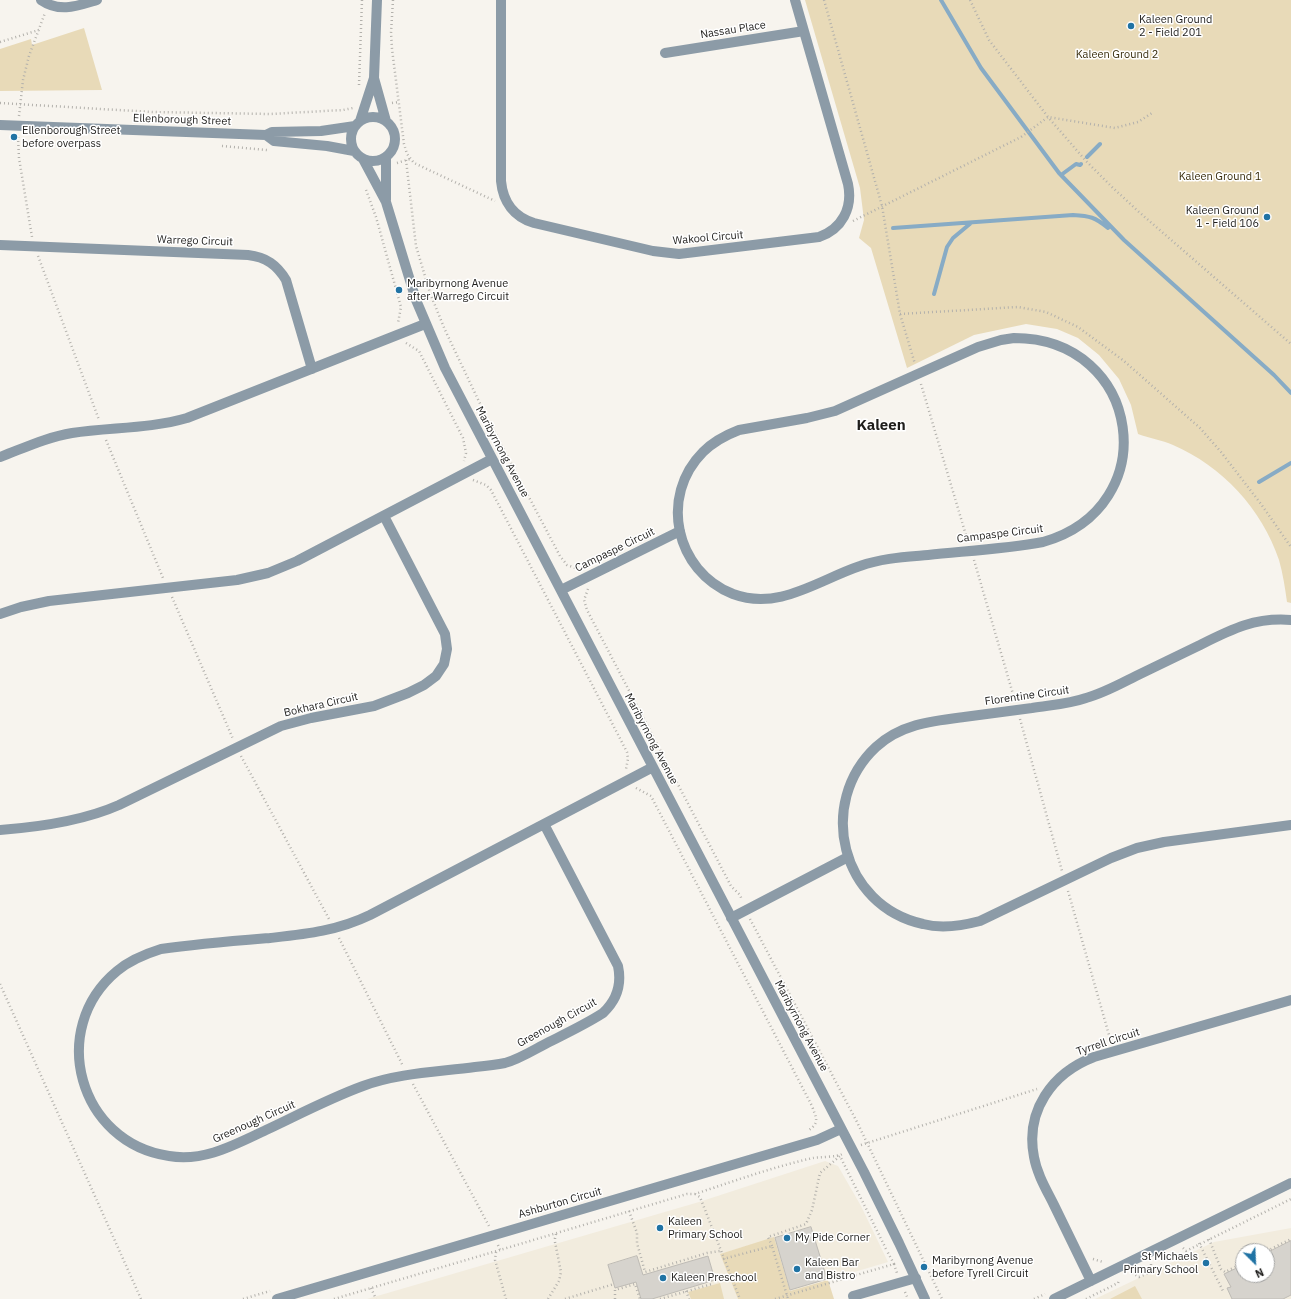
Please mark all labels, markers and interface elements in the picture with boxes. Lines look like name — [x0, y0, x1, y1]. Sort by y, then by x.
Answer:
place label: Kaleen Ground 2 - Field 201 — [1139, 13, 1212, 39]
street label: Nassau Place — [699, 18, 767, 42]
marker: Kaleen Ground 2 - Field 201 — [1126, 21, 1136, 31]
park label: Kaleen Ground 2 — [1076, 48, 1158, 62]
street label: Ellenborough Street — [133, 112, 231, 128]
place label: Ellenborough Street before overpass — [22, 124, 120, 150]
marker: Ellenborough Street before overpass — [9, 132, 19, 142]
park label: Kaleen Ground 1 — [1179, 170, 1261, 184]
place label: Kaleen Ground 1 - Field 106 — [1186, 204, 1259, 230]
marker: Kaleen Ground 1 - Field 106 — [1262, 212, 1272, 222]
street label: Wakool Circuit — [672, 228, 744, 248]
street label: Warrego Circuit — [157, 233, 233, 249]
place label: Maribyrnong Avenue after Warrego Circuit — [407, 277, 509, 303]
marker: Maribyrnong Avenue after Warrego Circuit — [394, 285, 404, 295]
street label: Maribyrnong Avenue — [472, 404, 532, 500]
district label: Kaleen — [856, 417, 906, 435]
street label: Campaspe Circuit — [956, 522, 1044, 546]
street label: Campaspe Circuit — [573, 525, 657, 575]
street label: Florentine Circuit — [984, 684, 1070, 708]
street label: Bokhara Circuit — [283, 690, 359, 720]
street label: Maribyrnong Avenue — [621, 691, 681, 787]
street label: Maribyrnong Avenue — [771, 978, 831, 1074]
street label: Greenough Circuit — [515, 996, 599, 1050]
street label: Tyrrell Circuit — [1075, 1026, 1141, 1058]
street label: Greenough Circuit — [211, 1098, 297, 1146]
street label: Ashburton Circuit — [517, 1185, 603, 1221]
place label: Kaleen Primary School — [668, 1215, 743, 1241]
marker: Kaleen Primary School — [655, 1223, 665, 1233]
place label: My Pide Corner — [795, 1231, 870, 1245]
marker: My Pide Corner — [782, 1233, 792, 1243]
north arrow — [1235, 1243, 1275, 1283]
place label: St Michaels Primary School — [1123, 1250, 1198, 1276]
place label: Maribyrnong Avenue before Tyrell Circuit — [932, 1254, 1033, 1280]
place label: Kaleen Bar and Bistro — [805, 1256, 859, 1282]
marker: St Michaels Primary School — [1201, 1258, 1211, 1268]
marker: Maribyrnong Avenue before Tyrell Circuit — [919, 1262, 929, 1272]
marker: Kaleen Bar and Bistro — [792, 1264, 802, 1274]
text: N — [1253, 1265, 1266, 1281]
place label: Kaleen Preschool — [671, 1271, 757, 1285]
marker: Kaleen Preschool — [658, 1273, 668, 1283]

